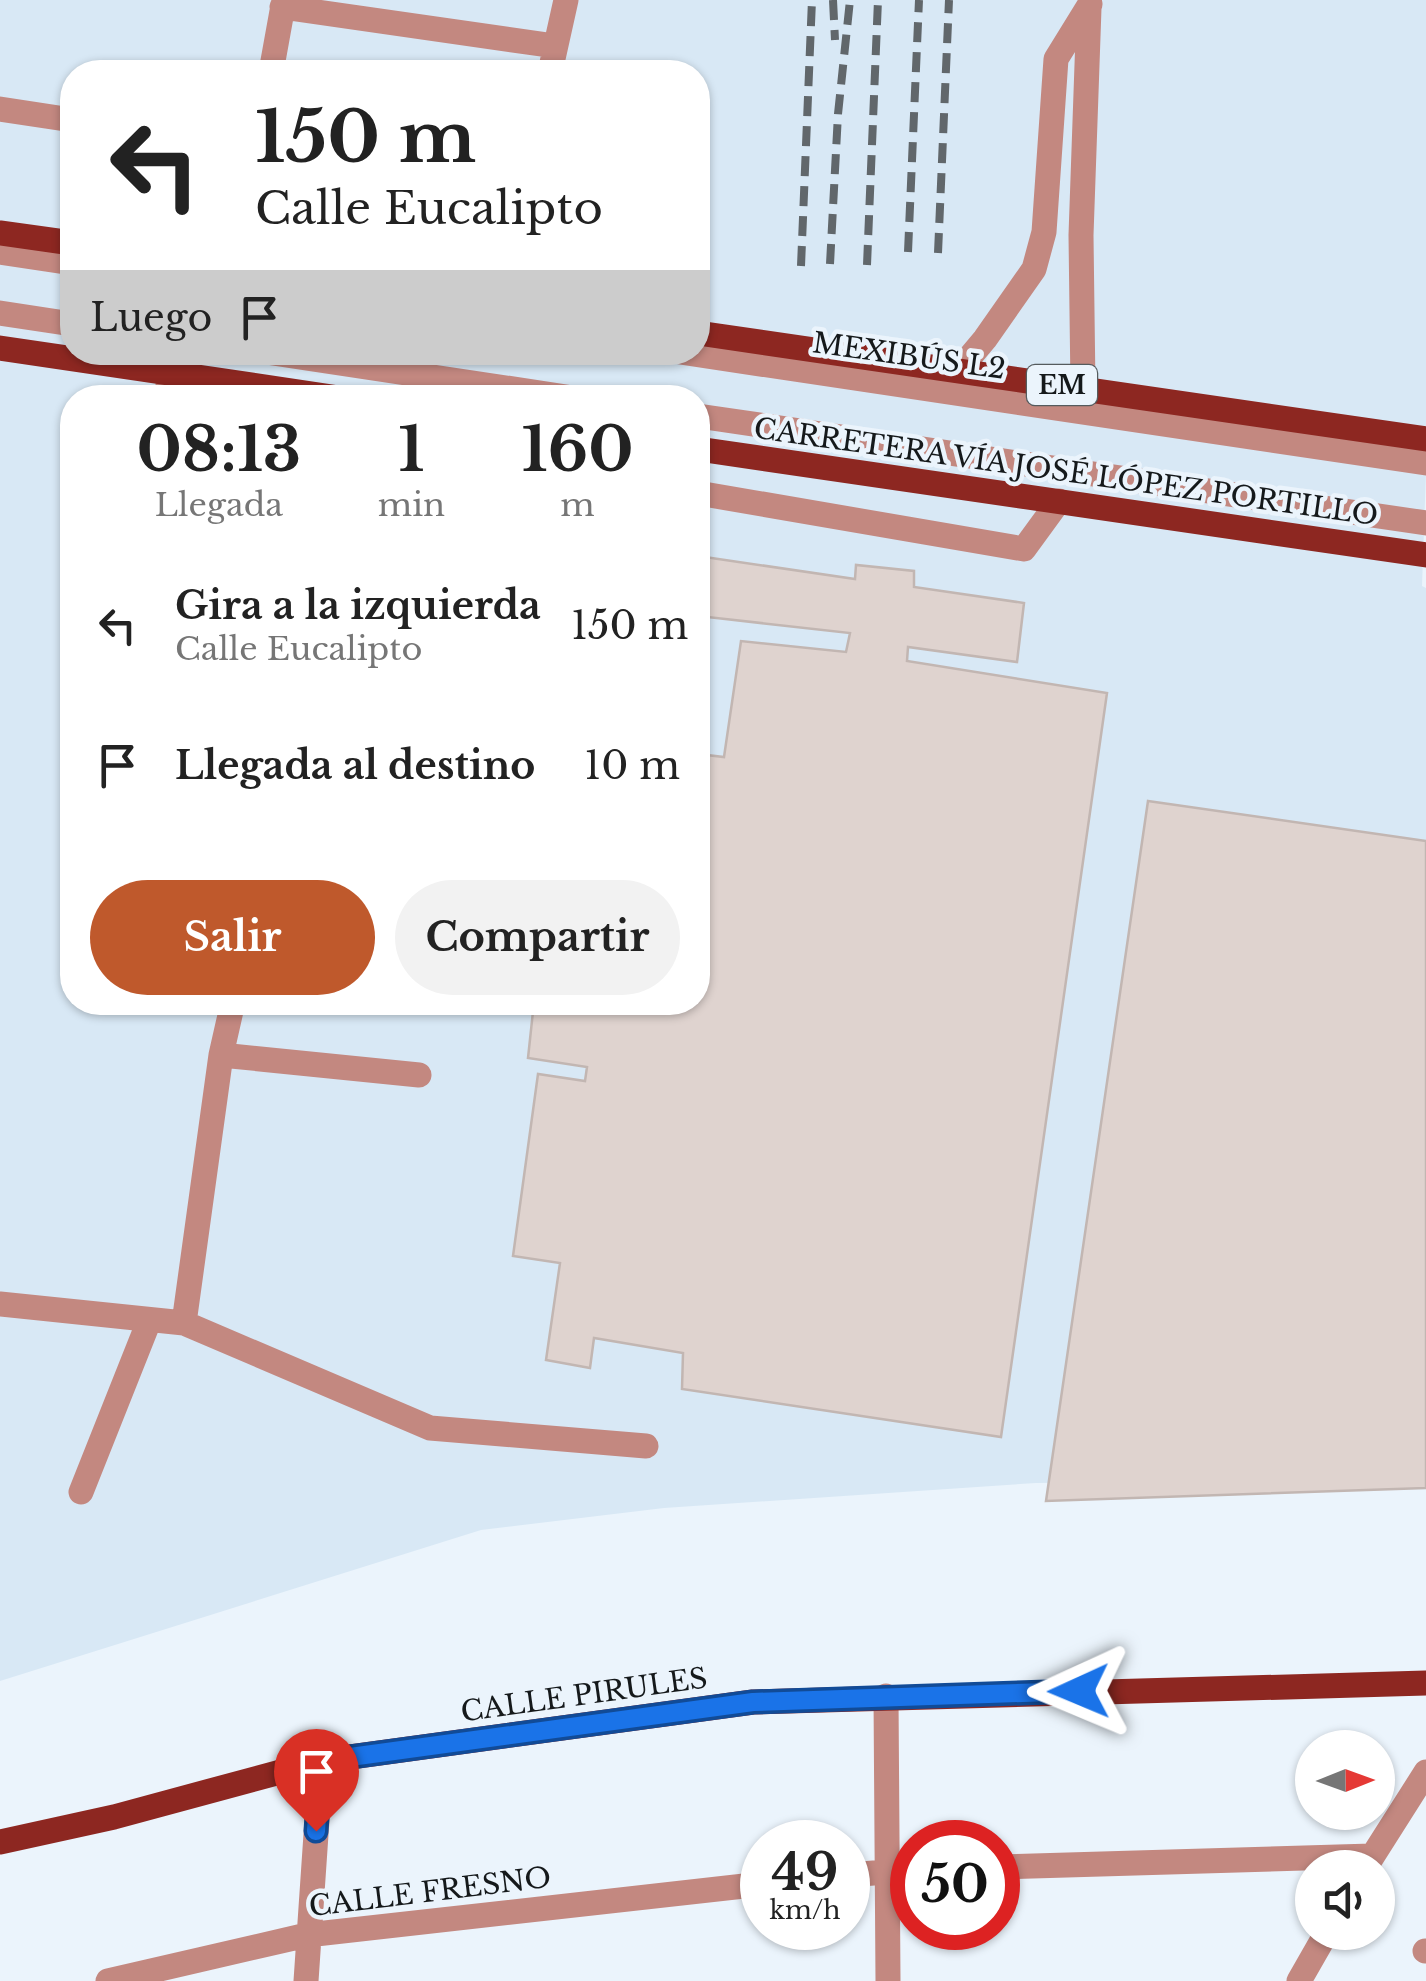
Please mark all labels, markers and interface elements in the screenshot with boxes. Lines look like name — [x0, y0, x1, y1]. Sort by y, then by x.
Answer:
text: 150 m — [255, 94, 476, 181]
icon: left — [90, 100, 220, 230]
text: Calle Eucalipto — [255, 180, 603, 236]
icon: arrive — [232, 290, 287, 345]
text: Luego — [90, 294, 212, 341]
street label: MEXIBÚS L2 — [810, 325, 1008, 387]
road number: EM — [1027, 365, 1097, 405]
street label: CARRETERA VÍA JOSÉ LÓPEZ PORTILLO — [752, 411, 1380, 533]
text: 08:13 — [136, 413, 301, 487]
text: 1 — [398, 413, 425, 487]
text: 160 — [522, 413, 633, 487]
text: Llegada — [155, 485, 283, 525]
text: min — [378, 485, 445, 525]
text: m — [560, 485, 595, 525]
text: Gira a la izquierda — [175, 582, 541, 629]
icon: left — [90, 598, 145, 653]
text: 150 m — [571, 602, 688, 649]
text: Calle Eucalipto — [175, 629, 422, 669]
icon: arrive — [90, 738, 145, 793]
text: Llegada al destino — [175, 742, 535, 789]
text: 10 m — [584, 742, 680, 789]
button: Salir — [90, 880, 375, 995]
button: Compartir — [395, 880, 680, 995]
position arrow — [1027, 1639, 1131, 1743]
street label: CALLE PIRULES — [459, 1660, 709, 1730]
pin — [274, 1729, 359, 1832]
north arrow — [1295, 1730, 1395, 1830]
map controls — [1295, 1730, 1395, 1950]
icon: arrive — [289, 1744, 344, 1799]
speed limit sign: 50 — [890, 1820, 1020, 1950]
text: 49 — [772, 1841, 838, 1904]
button: sound — [1295, 1850, 1395, 1950]
street label: CALLE FRESNO — [307, 1860, 553, 1924]
text: km/h — [770, 1895, 840, 1926]

